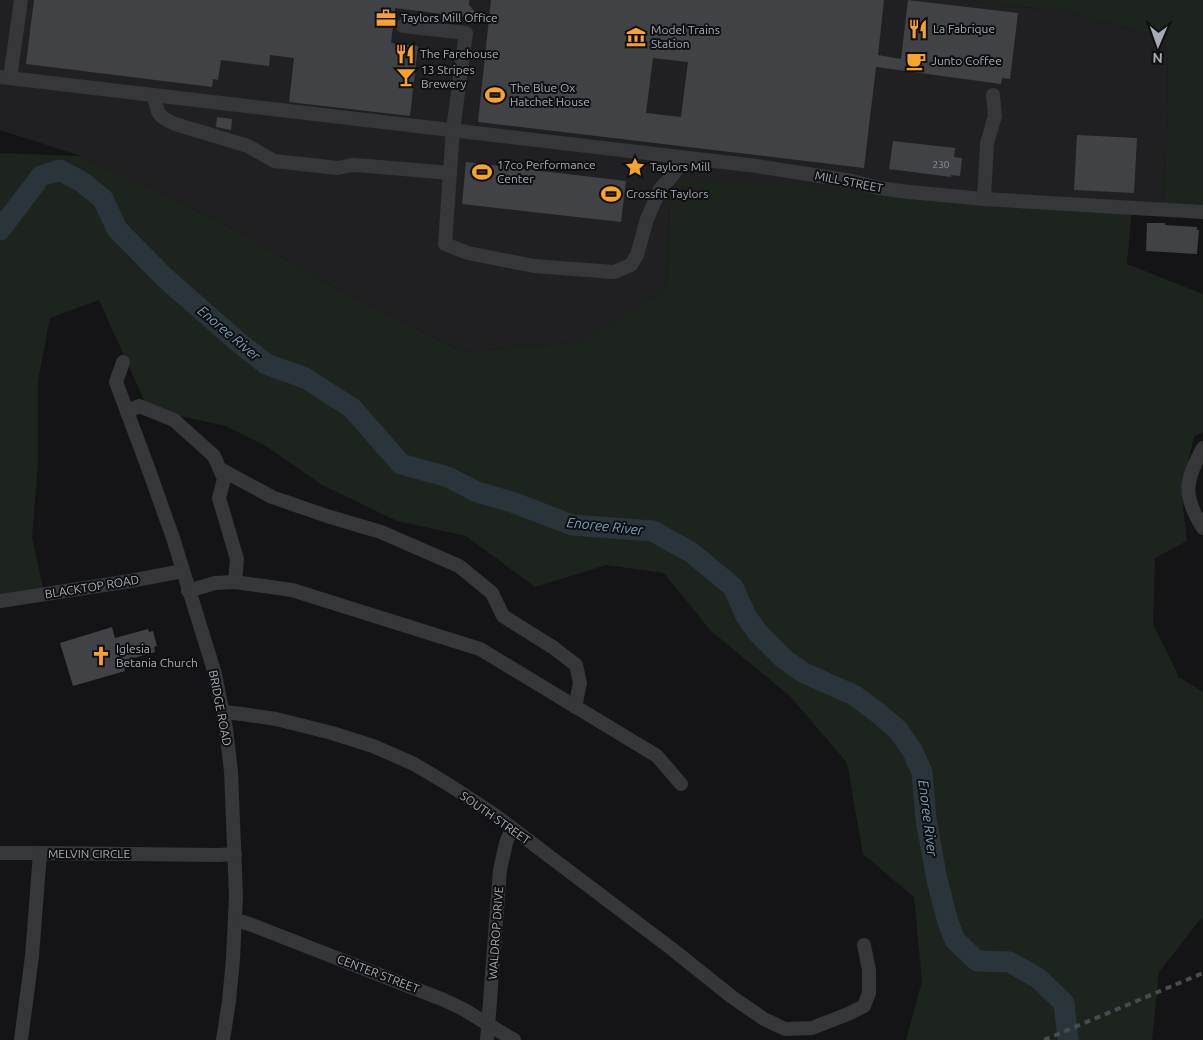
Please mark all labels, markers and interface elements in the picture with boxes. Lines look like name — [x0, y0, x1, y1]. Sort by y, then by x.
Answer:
office icon: Taylors Mill Office — [375, 7, 397, 29]
place label: Taylors Mill Office — [401, 11, 498, 24]
restaurant icon: La Fabrique — [907, 18, 929, 40]
north arrow — [1133, 20, 1183, 70]
place label: La Fabrique — [933, 22, 995, 35]
place label: Model Trains Station — [651, 23, 720, 50]
museum icon: Model Trains Station — [625, 26, 647, 48]
restaurant icon: The Farehouse — [394, 43, 416, 65]
place label: The Farehouse — [420, 47, 499, 60]
cafe icon: Junto Coffee — [905, 50, 927, 72]
text: N — [1152, 50, 1163, 66]
place label: Junto Coffee — [931, 54, 1002, 67]
place label: 13 Stripes Brewery — [421, 63, 475, 90]
bar icon: 13 Stripes Brewery — [395, 66, 417, 88]
place label: The Blue Ox Hatchet House — [510, 81, 590, 108]
sports icon: The Blue Ox Hatchet House — [484, 84, 506, 106]
place icon: Taylors Mill — [624, 156, 646, 178]
place label: 17co Performance Center — [497, 158, 596, 185]
house number: 230 — [933, 159, 950, 170]
place label: Taylors Mill — [650, 160, 710, 173]
sports icon: 17co Performance Center — [471, 161, 493, 183]
street label: MILL STREET — [814, 169, 885, 195]
sports icon: Crossfit Taylors — [600, 183, 622, 205]
place label: Crossfit Taylors — [626, 187, 708, 200]
water label: Enoree River — [194, 302, 264, 364]
water label: Enoree River — [566, 514, 645, 538]
street label: BLACKTOP ROAD — [44, 573, 140, 600]
place label: Iglesia Betania Church — [116, 642, 198, 669]
church icon: Iglesia Betania Church — [90, 645, 112, 667]
street label: BRIDGE ROAD — [207, 669, 234, 747]
water label: Enoree River — [915, 779, 941, 858]
street label: SOUTH STREET — [458, 789, 533, 847]
street label: MELVIN CIRCLE — [48, 847, 130, 860]
street label: WALDROP DRIVE — [486, 886, 505, 980]
street label: CENTER STREET — [335, 952, 421, 995]

